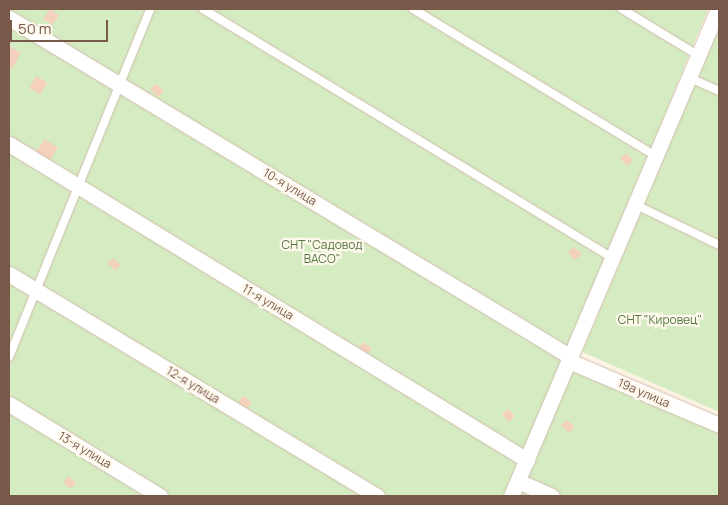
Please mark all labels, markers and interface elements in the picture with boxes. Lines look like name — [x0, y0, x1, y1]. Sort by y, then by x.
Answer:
scale bar — [12, 10, 110, 42]
text: 50 m — [18, 18, 52, 39]
street label: 10-я улица — [261, 165, 319, 209]
park label: СНТ "Садовод ВАСО" — [281, 238, 363, 266]
street label: 11-я улица — [240, 281, 296, 323]
park label: СНТ "Кировец" — [618, 313, 702, 327]
street label: 12-я улица — [164, 364, 222, 406]
street label: 19а улица — [616, 376, 672, 410]
street label: 13-я улица — [56, 429, 114, 471]

